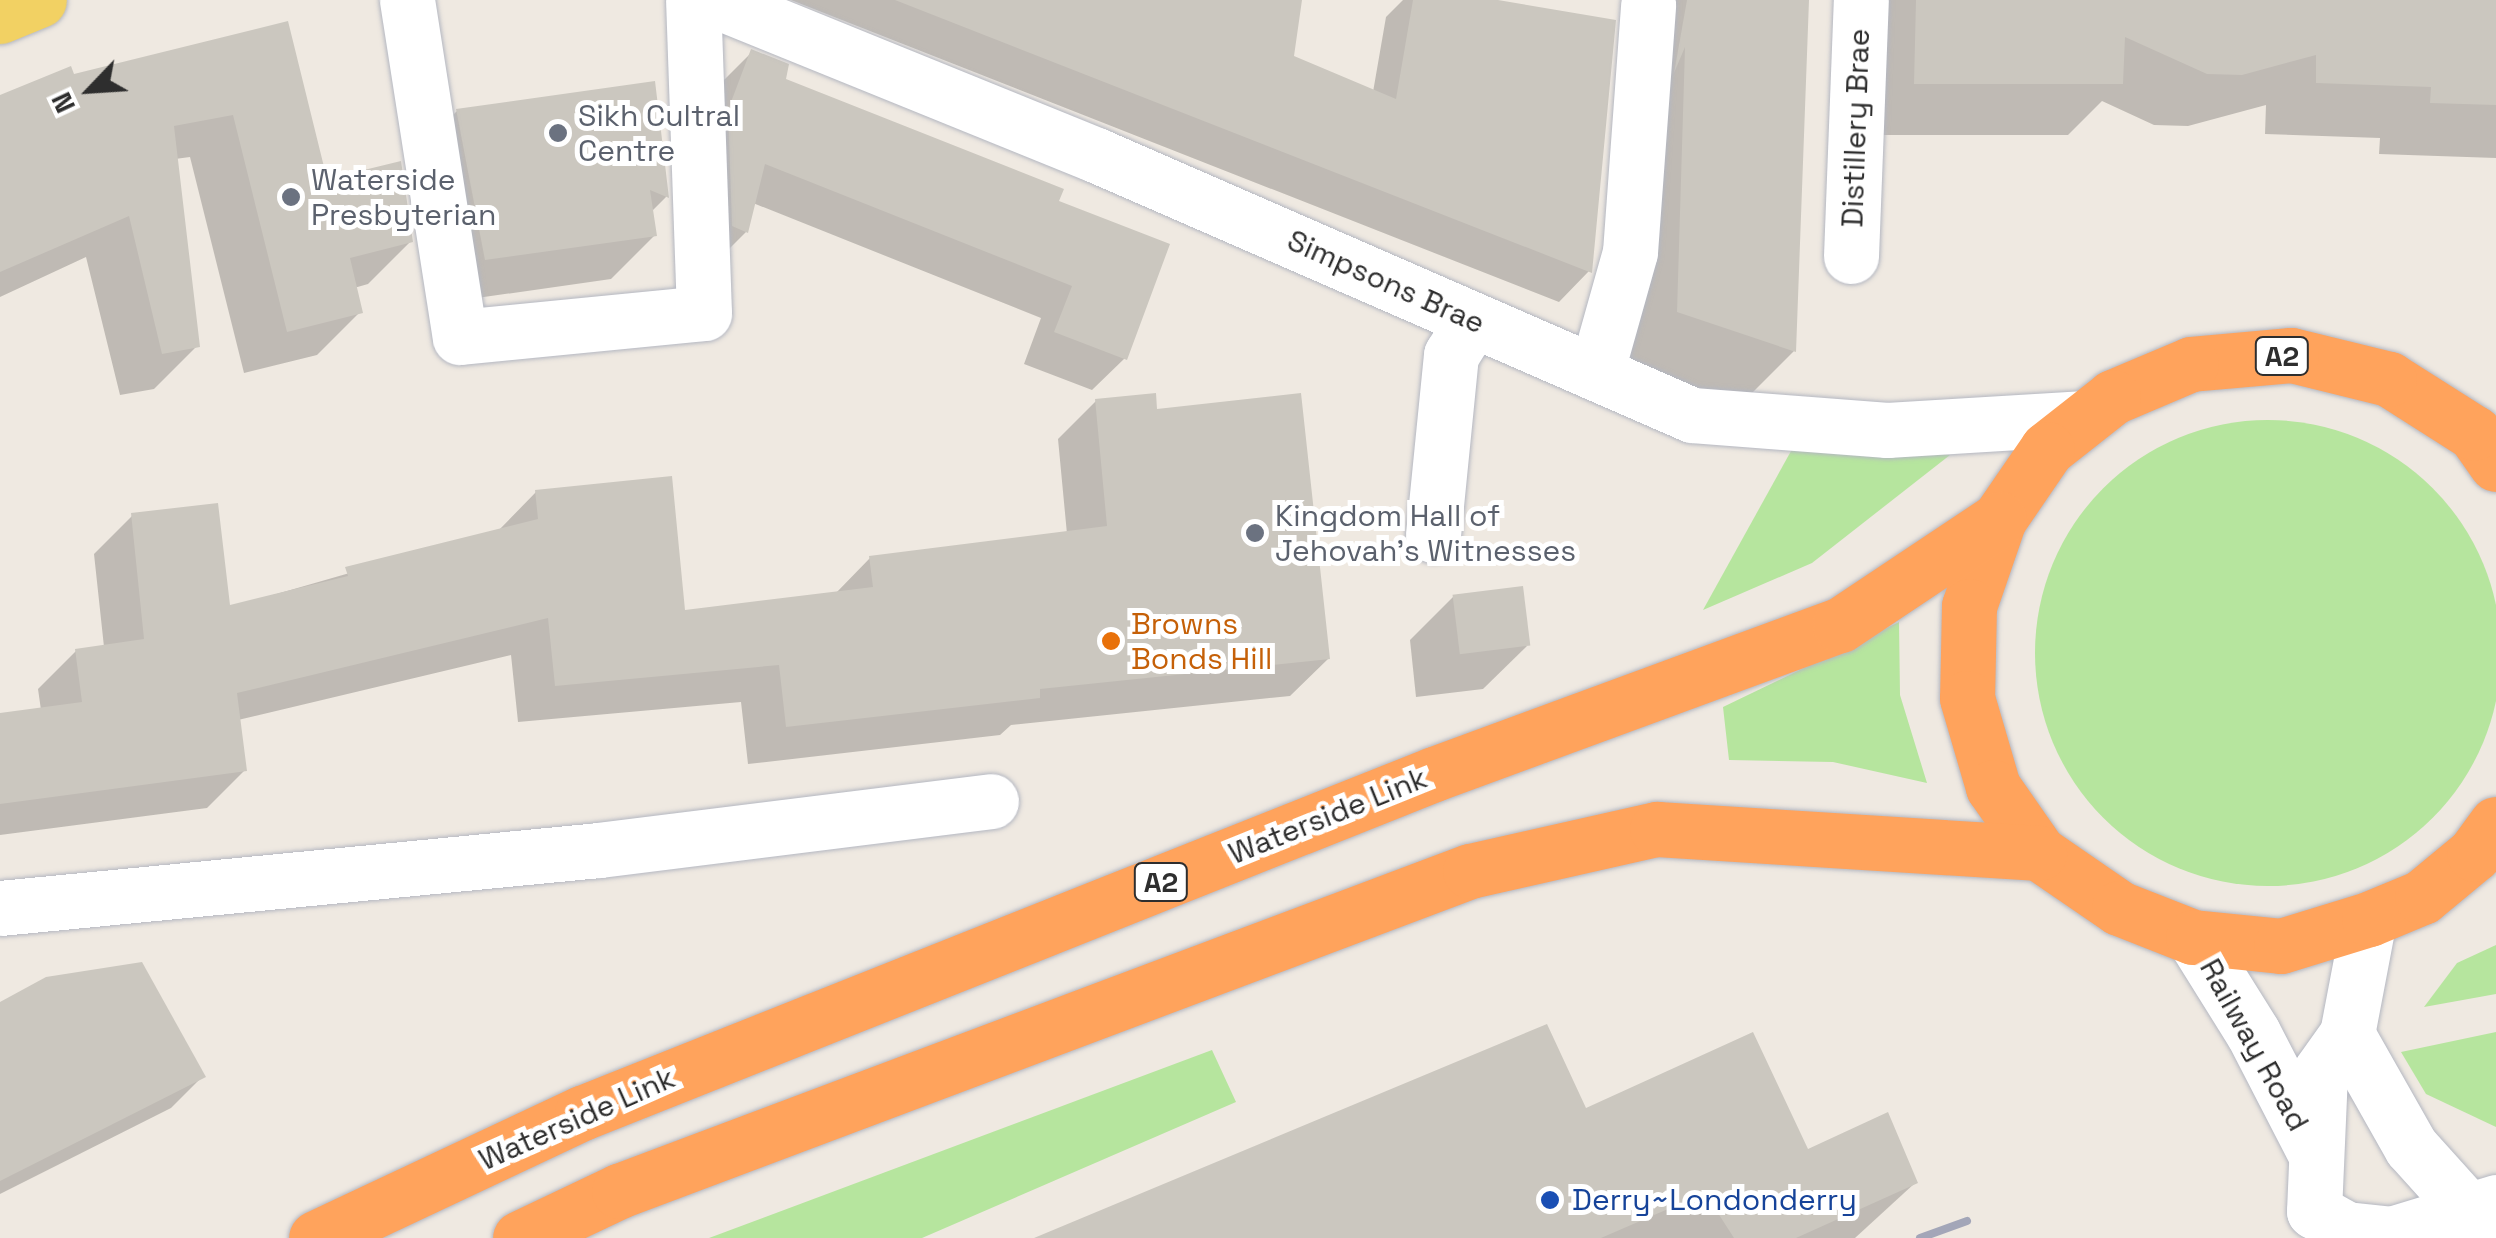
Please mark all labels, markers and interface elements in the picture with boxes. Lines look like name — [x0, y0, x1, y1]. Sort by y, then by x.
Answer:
street label: Distillery Brae — [1835, 28, 1877, 228]
north arrow — [40, 40, 140, 140]
text: N — [43, 87, 83, 119]
place label: Sikh Cultral Centre — [578, 98, 740, 168]
marker: Sikh Cultral Centre — [547, 122, 569, 144]
place label: Waterside Presbyterian — [311, 162, 496, 232]
marker: Waterside Presbyterian — [280, 186, 302, 208]
street label: Simpsons Brae — [1282, 222, 1490, 342]
road number: A2 — [2254, 333, 2310, 379]
place label: Kingdom Hall of Jehovah's Witnesses — [1275, 498, 1576, 568]
marker: Kingdom Hall of Jehovah's Witnesses — [1244, 522, 1266, 544]
place label: Browns Bonds Hill — [1131, 606, 1272, 676]
marker: Browns Bonds Hill — [1100, 630, 1122, 652]
street label: Waterside Link — [1224, 760, 1432, 872]
road number: A2 — [1134, 859, 1188, 905]
street label: Railway Road — [2192, 953, 2316, 1137]
street label: Waterside Link — [474, 1060, 680, 1178]
place label: Derry~Londonderry — [1572, 1182, 1857, 1218]
marker: Derry~Londonderry — [1537, 1187, 1563, 1213]

